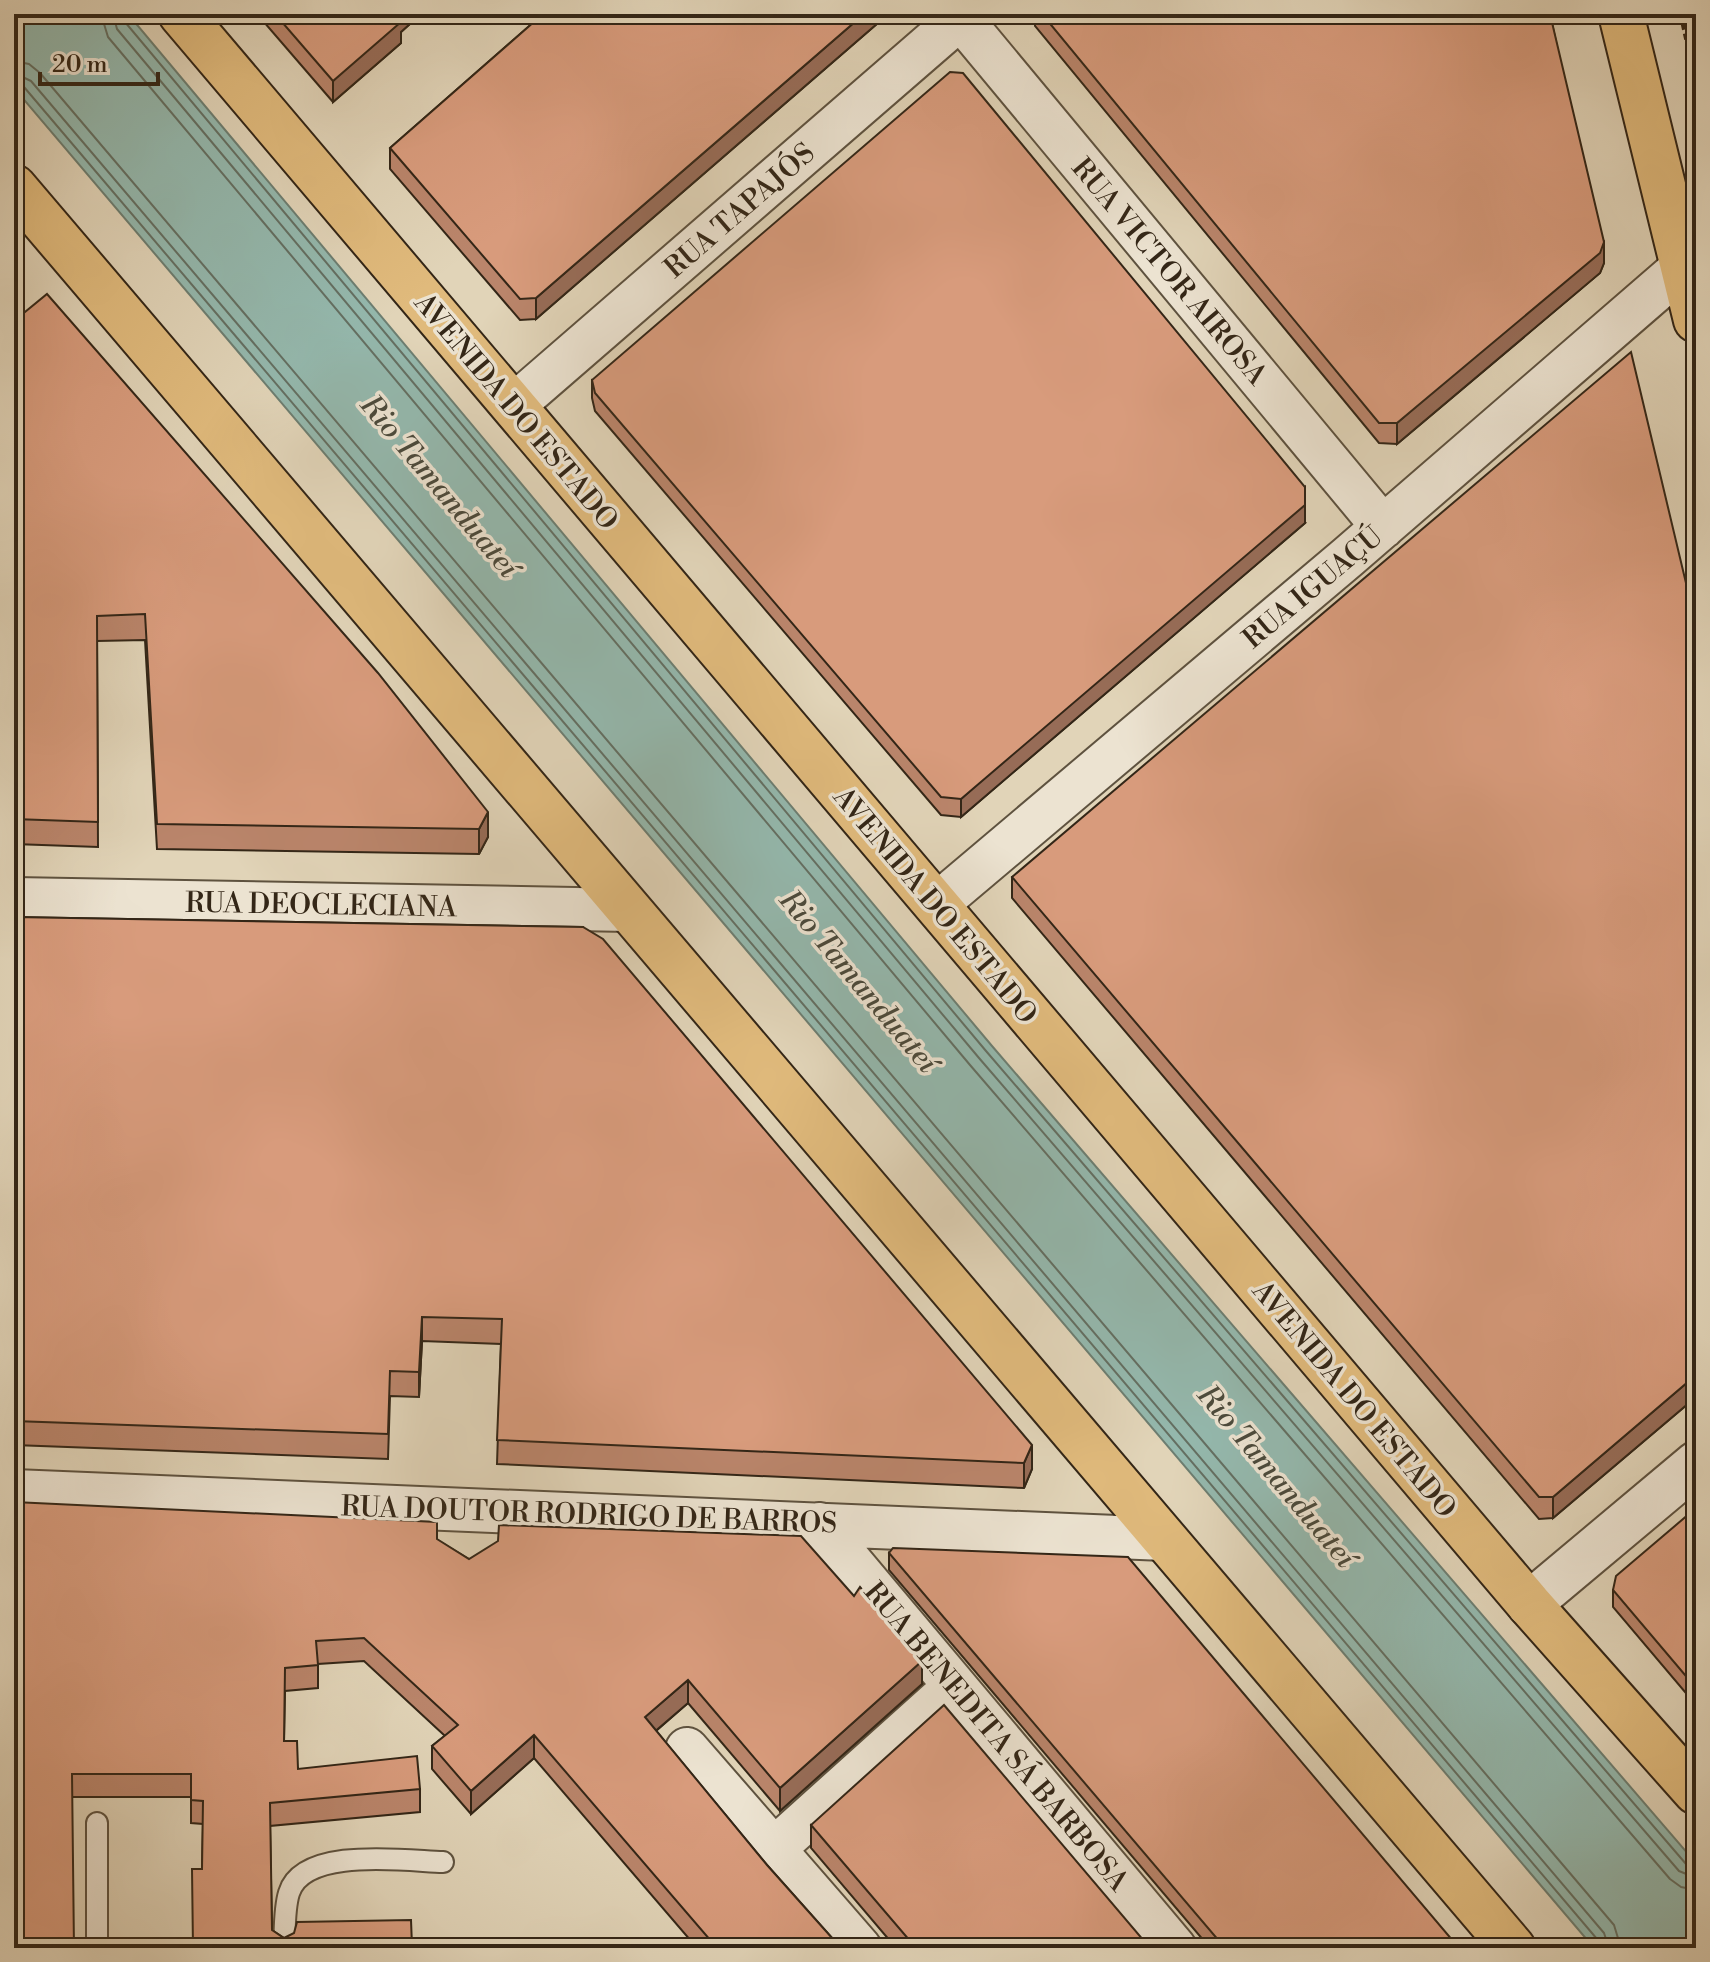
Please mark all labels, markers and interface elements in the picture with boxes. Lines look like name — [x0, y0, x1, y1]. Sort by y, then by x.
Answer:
scale bar — [40, 36, 158, 86]
text: 20 m — [52, 50, 108, 80]
street label: RUA TAPAJÓS — [656, 135, 822, 286]
street label: RUA VICTOR AIROSA — [1064, 151, 1275, 393]
street label: AVENIDA DO ESTADO — [406, 286, 625, 538]
water label: Rio Tamanduateí — [351, 386, 529, 589]
street label: RUA IGUAÇÚ — [1235, 518, 1390, 657]
street label: AVENIDA DO ESTADO — [825, 780, 1044, 1032]
water label: Rio Tamanduateí — [770, 881, 948, 1084]
street label: RUA DEOCLECIANA — [185, 886, 458, 925]
street label: AVENIDA DO ESTADO — [1244, 1274, 1463, 1526]
water label: Rio Tamanduateí — [1188, 1376, 1366, 1579]
street label: RUA DOUTOR RODRIGO DE BARROS — [340, 1489, 838, 1542]
street label: RUA BENEDITA SÁ BARBOSA — [856, 1574, 1138, 1899]

